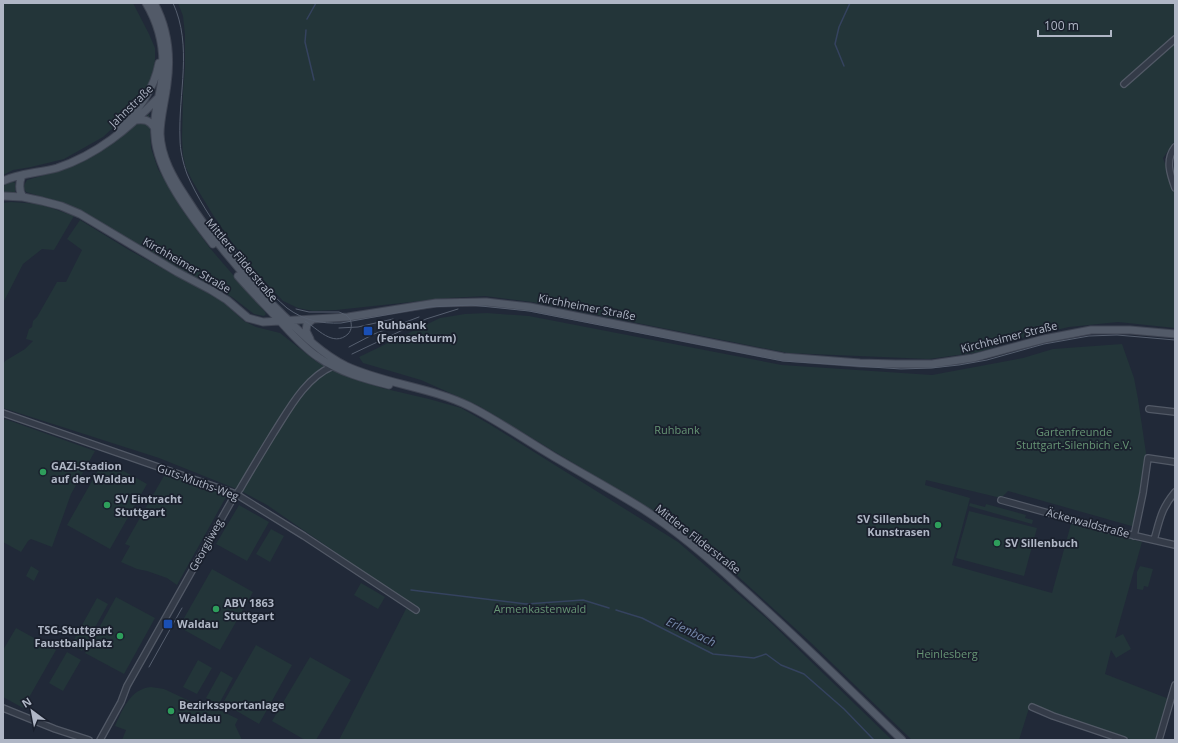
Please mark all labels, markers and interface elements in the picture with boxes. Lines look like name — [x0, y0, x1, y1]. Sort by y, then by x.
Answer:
scale bar — [1038, 12, 1111, 38]
text: 100 m — [1044, 17, 1079, 34]
street label: Jahnstraße — [105, 81, 156, 131]
street label: Mittlere Filderstraße — [203, 215, 282, 305]
street label: Kirchheimer Straße — [141, 233, 234, 296]
street label: Kirchheimer Straße — [537, 290, 637, 323]
place label: Ruhbank (Fernsehturm) — [377, 317, 456, 345]
street label: Kirchheimer Straße — [959, 317, 1059, 356]
marker: Ruhbank (Fernsehturm) — [362, 325, 374, 337]
park label: Ruhbank — [654, 422, 700, 437]
park label: Gartenfreunde Stuttgart-Silenbich e.V. — [1016, 424, 1132, 452]
place label: GAZi-Stadion auf der Waldau — [51, 458, 135, 486]
street label: Guts-Muths-Weg — [155, 460, 241, 503]
marker: GAZi-Stadion auf der Waldau — [38, 467, 48, 477]
place label: SV Eintracht Stuttgart — [115, 491, 182, 519]
marker: SV Eintracht Stuttgart — [102, 500, 112, 510]
street label: Mittlere Filderstraße — [653, 501, 744, 577]
street label: Äckerwaldstraße — [1045, 504, 1131, 541]
place label: SV Sillenbuch Kunstrasen — [857, 511, 930, 539]
street label: Georgiiweg — [185, 516, 226, 574]
marker: SV Sillenbuch Kunstrasen — [933, 520, 943, 530]
place label: SV Sillenbuch — [1005, 535, 1078, 550]
marker: SV Sillenbuch — [992, 538, 1002, 548]
place label: ABV 1863 Stuttgart — [224, 595, 274, 623]
park label: Armenkastenwald — [494, 601, 586, 616]
marker: ABV 1863 Stuttgart — [211, 604, 221, 614]
water label: Erlenbach — [664, 613, 719, 650]
place label: Waldau — [177, 616, 218, 631]
marker: Waldau — [162, 618, 174, 630]
place label: TSG-Stuttgart Faustballplatz — [34, 622, 113, 650]
marker: TSG-Stuttgart Faustballplatz — [115, 631, 125, 641]
park label: Heinlesberg — [916, 646, 978, 661]
north arrow — [12, 691, 52, 731]
text: N — [19, 693, 34, 711]
place label: Bezirkssportanlage Waldau — [179, 697, 285, 725]
marker: Bezirkssportanlage Waldau — [166, 706, 176, 716]

